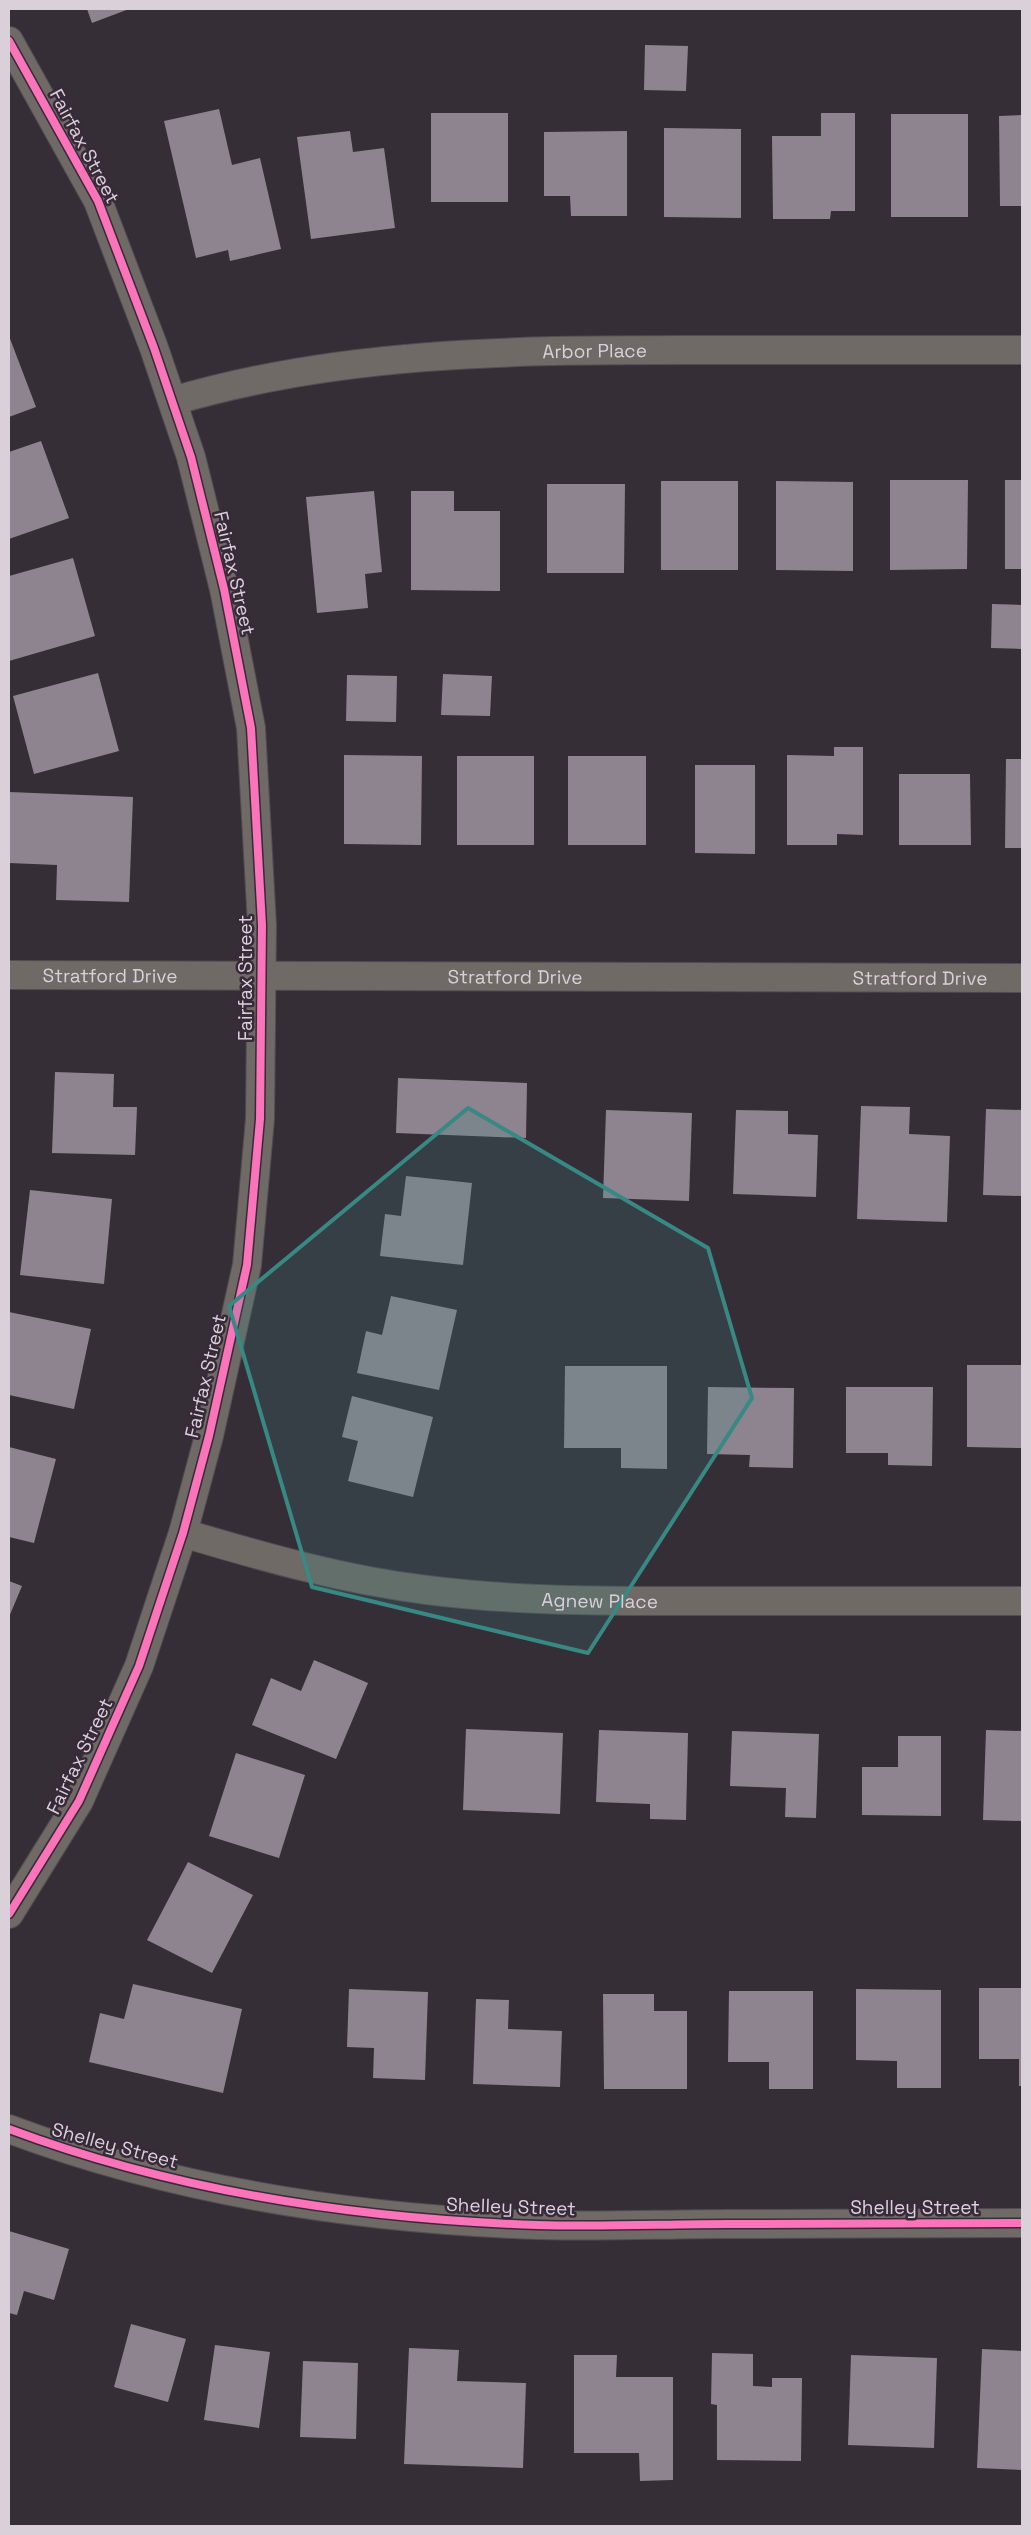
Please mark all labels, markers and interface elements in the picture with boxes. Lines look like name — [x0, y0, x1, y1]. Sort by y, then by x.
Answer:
street label: Fairfax Street — [44, 85, 125, 208]
street label: Arbor Place — [542, 338, 647, 364]
street label: Fairfax Street — [208, 509, 261, 637]
street label: Fairfax Street — [233, 915, 258, 1041]
street label: Stratford Drive — [42, 963, 178, 988]
street label: Stratford Drive — [447, 964, 583, 990]
street label: Stratford Drive — [852, 965, 988, 991]
street label: Fairfax Street — [179, 1312, 232, 1440]
street label: Agnew Place — [541, 1587, 658, 1614]
street label: Fairfax Street — [41, 1694, 118, 1818]
street label: Shelley Street — [49, 2117, 181, 2174]
street label: Shelley Street — [446, 2192, 576, 2221]
street label: Shelley Street — [850, 2195, 980, 2220]

